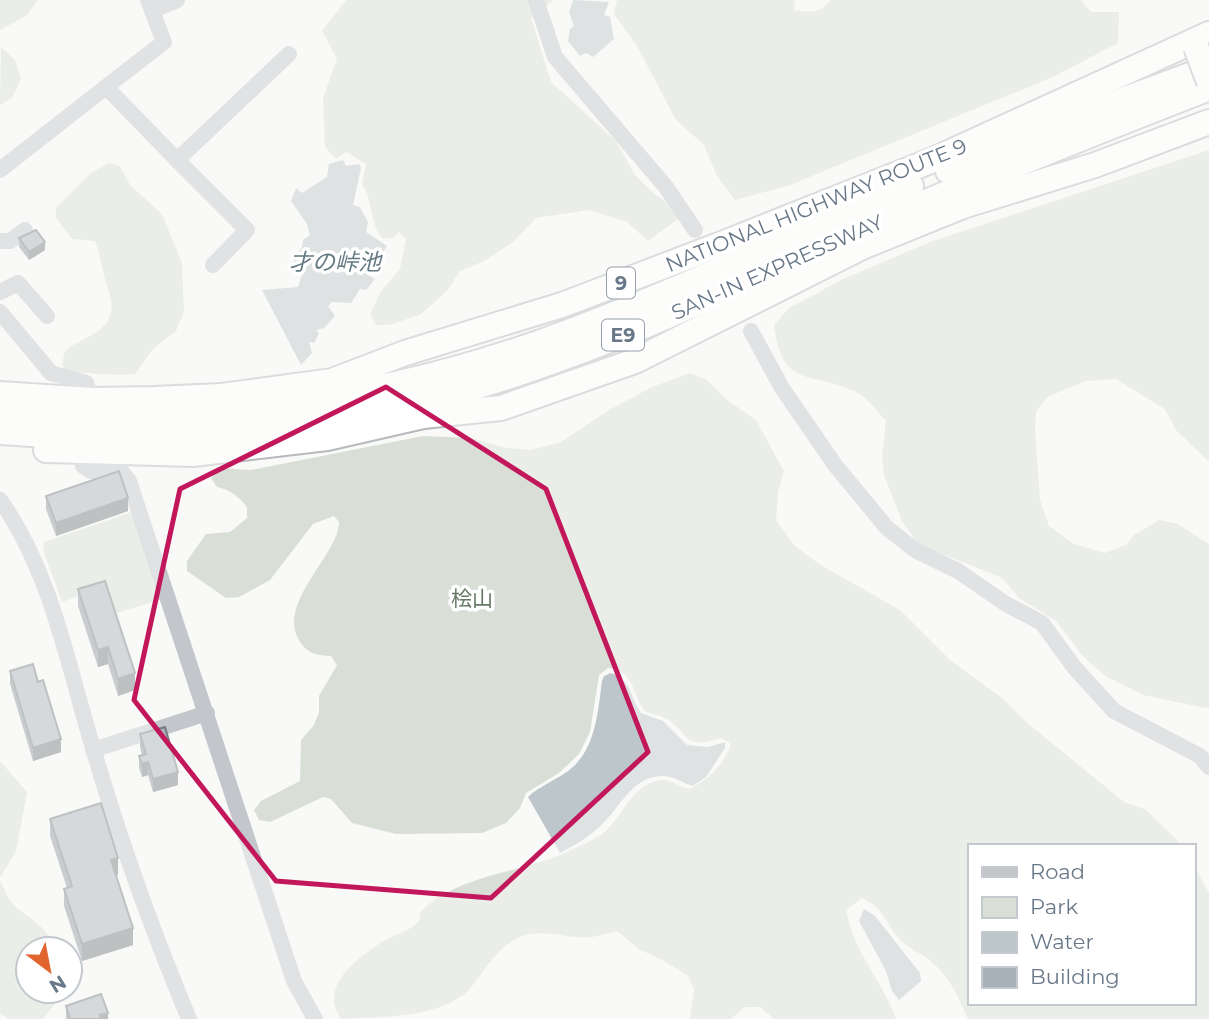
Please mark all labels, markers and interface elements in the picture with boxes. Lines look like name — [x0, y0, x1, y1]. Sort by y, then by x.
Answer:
street label: NATIONAL HIGHWAY ROUTE 9 — [662, 133, 970, 277]
street label: SAN-IN EXPRESSWAY — [667, 209, 887, 325]
water label: 才の峠池 — [289, 248, 383, 276]
road number: 9 — [607, 268, 635, 298]
road number: E9 — [602, 320, 644, 350]
park label: 桧山 — [451, 586, 493, 611]
legend — [968, 844, 1195, 1005]
text: Road — [1030, 859, 1085, 884]
text: Park — [1030, 894, 1078, 919]
text: Water — [1030, 929, 1094, 954]
north arrow — [14, 935, 84, 1005]
text: Building — [1030, 964, 1120, 989]
text: N — [45, 970, 70, 998]

